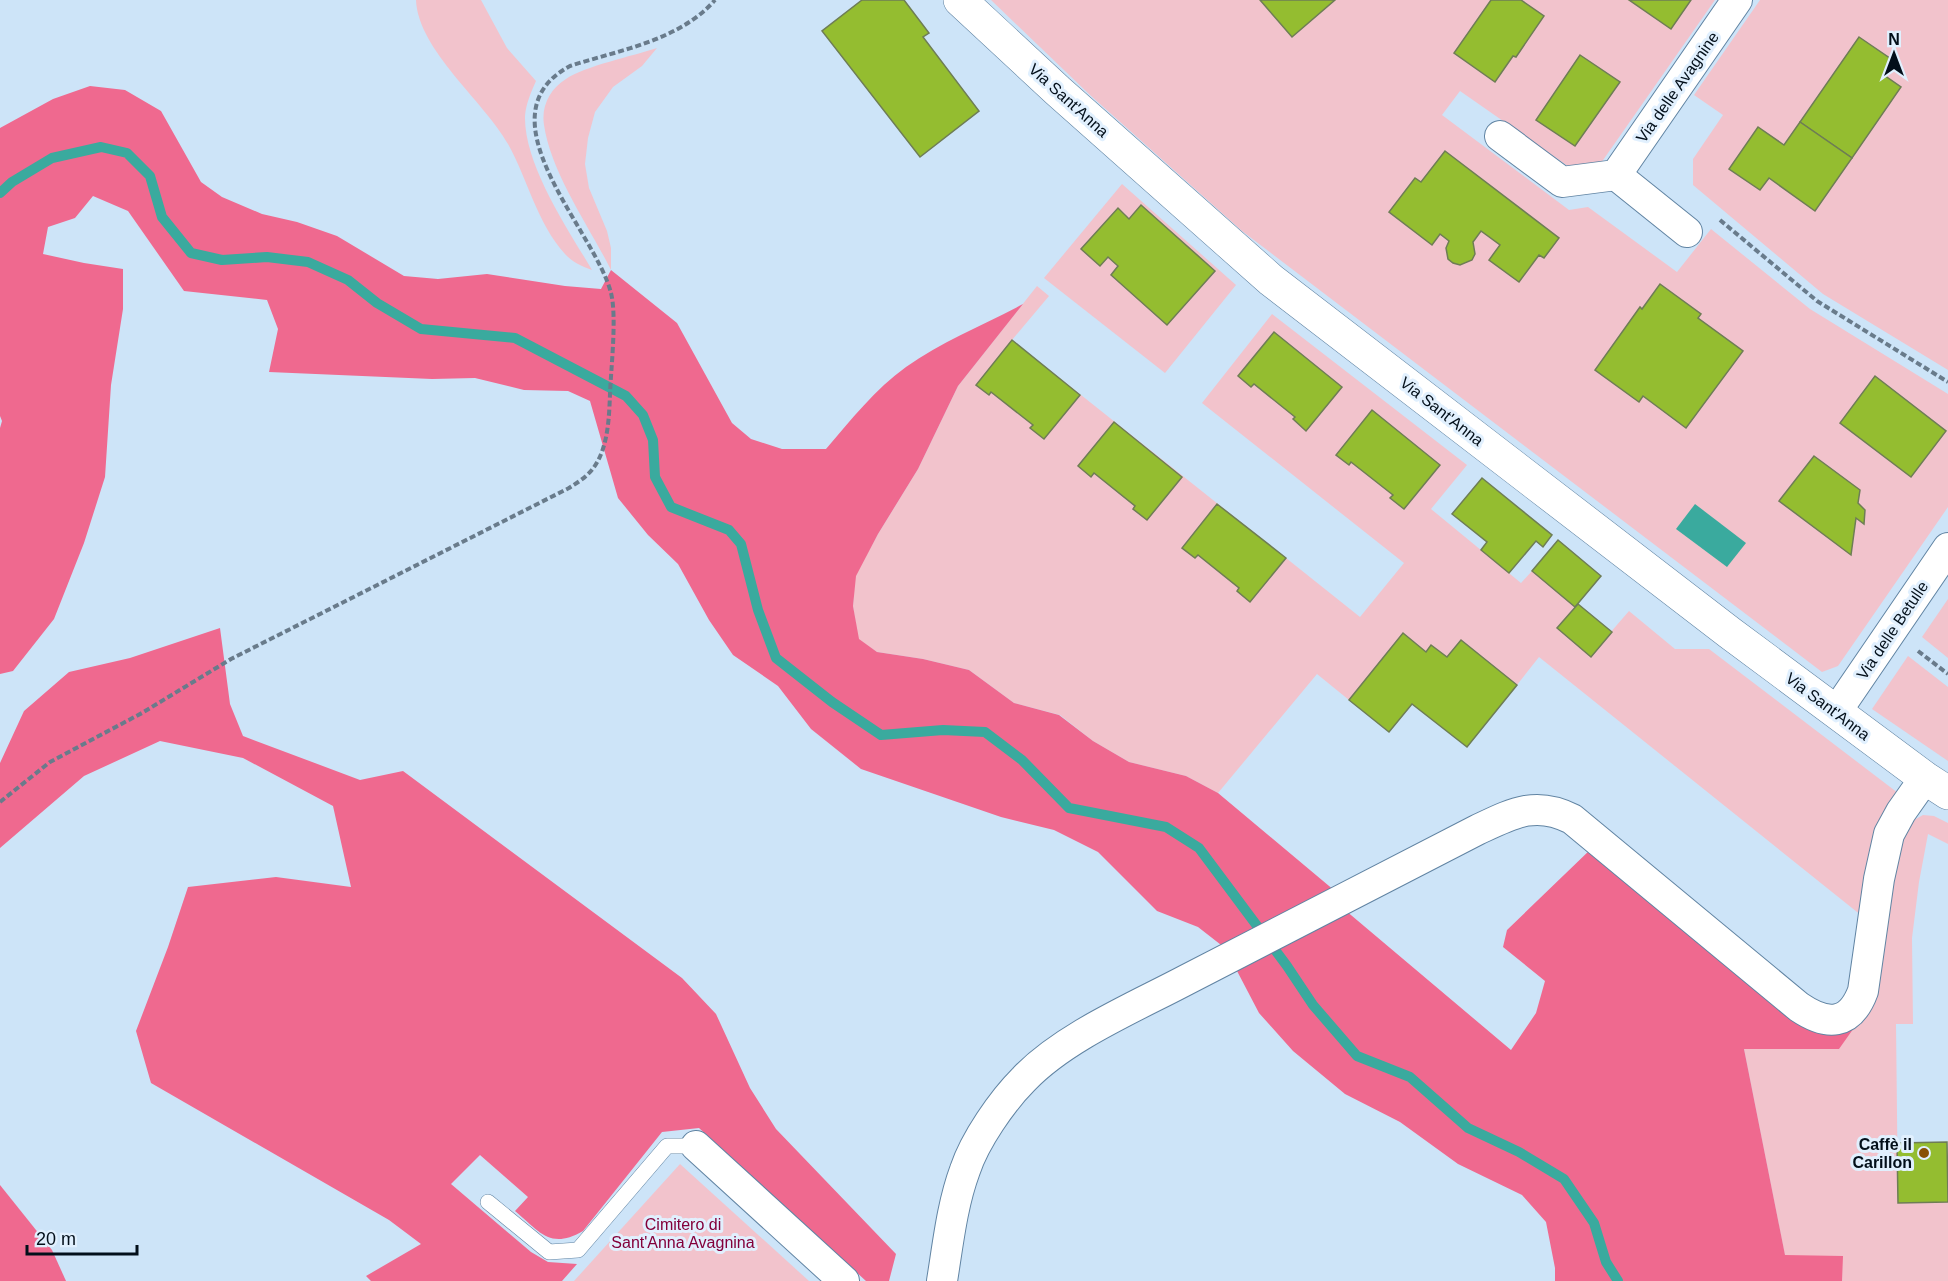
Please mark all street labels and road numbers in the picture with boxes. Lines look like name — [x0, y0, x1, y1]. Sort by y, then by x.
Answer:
street label: Via delle Avagnine — [1633, 29, 1722, 146]
street label: Via Sant'Anna — [1026, 60, 1112, 140]
street label: Via Sant'Anna — [1397, 374, 1487, 449]
street label: Via delle Betulle — [1853, 578, 1932, 682]
street label: Via Sant'Anna — [1782, 669, 1873, 744]

